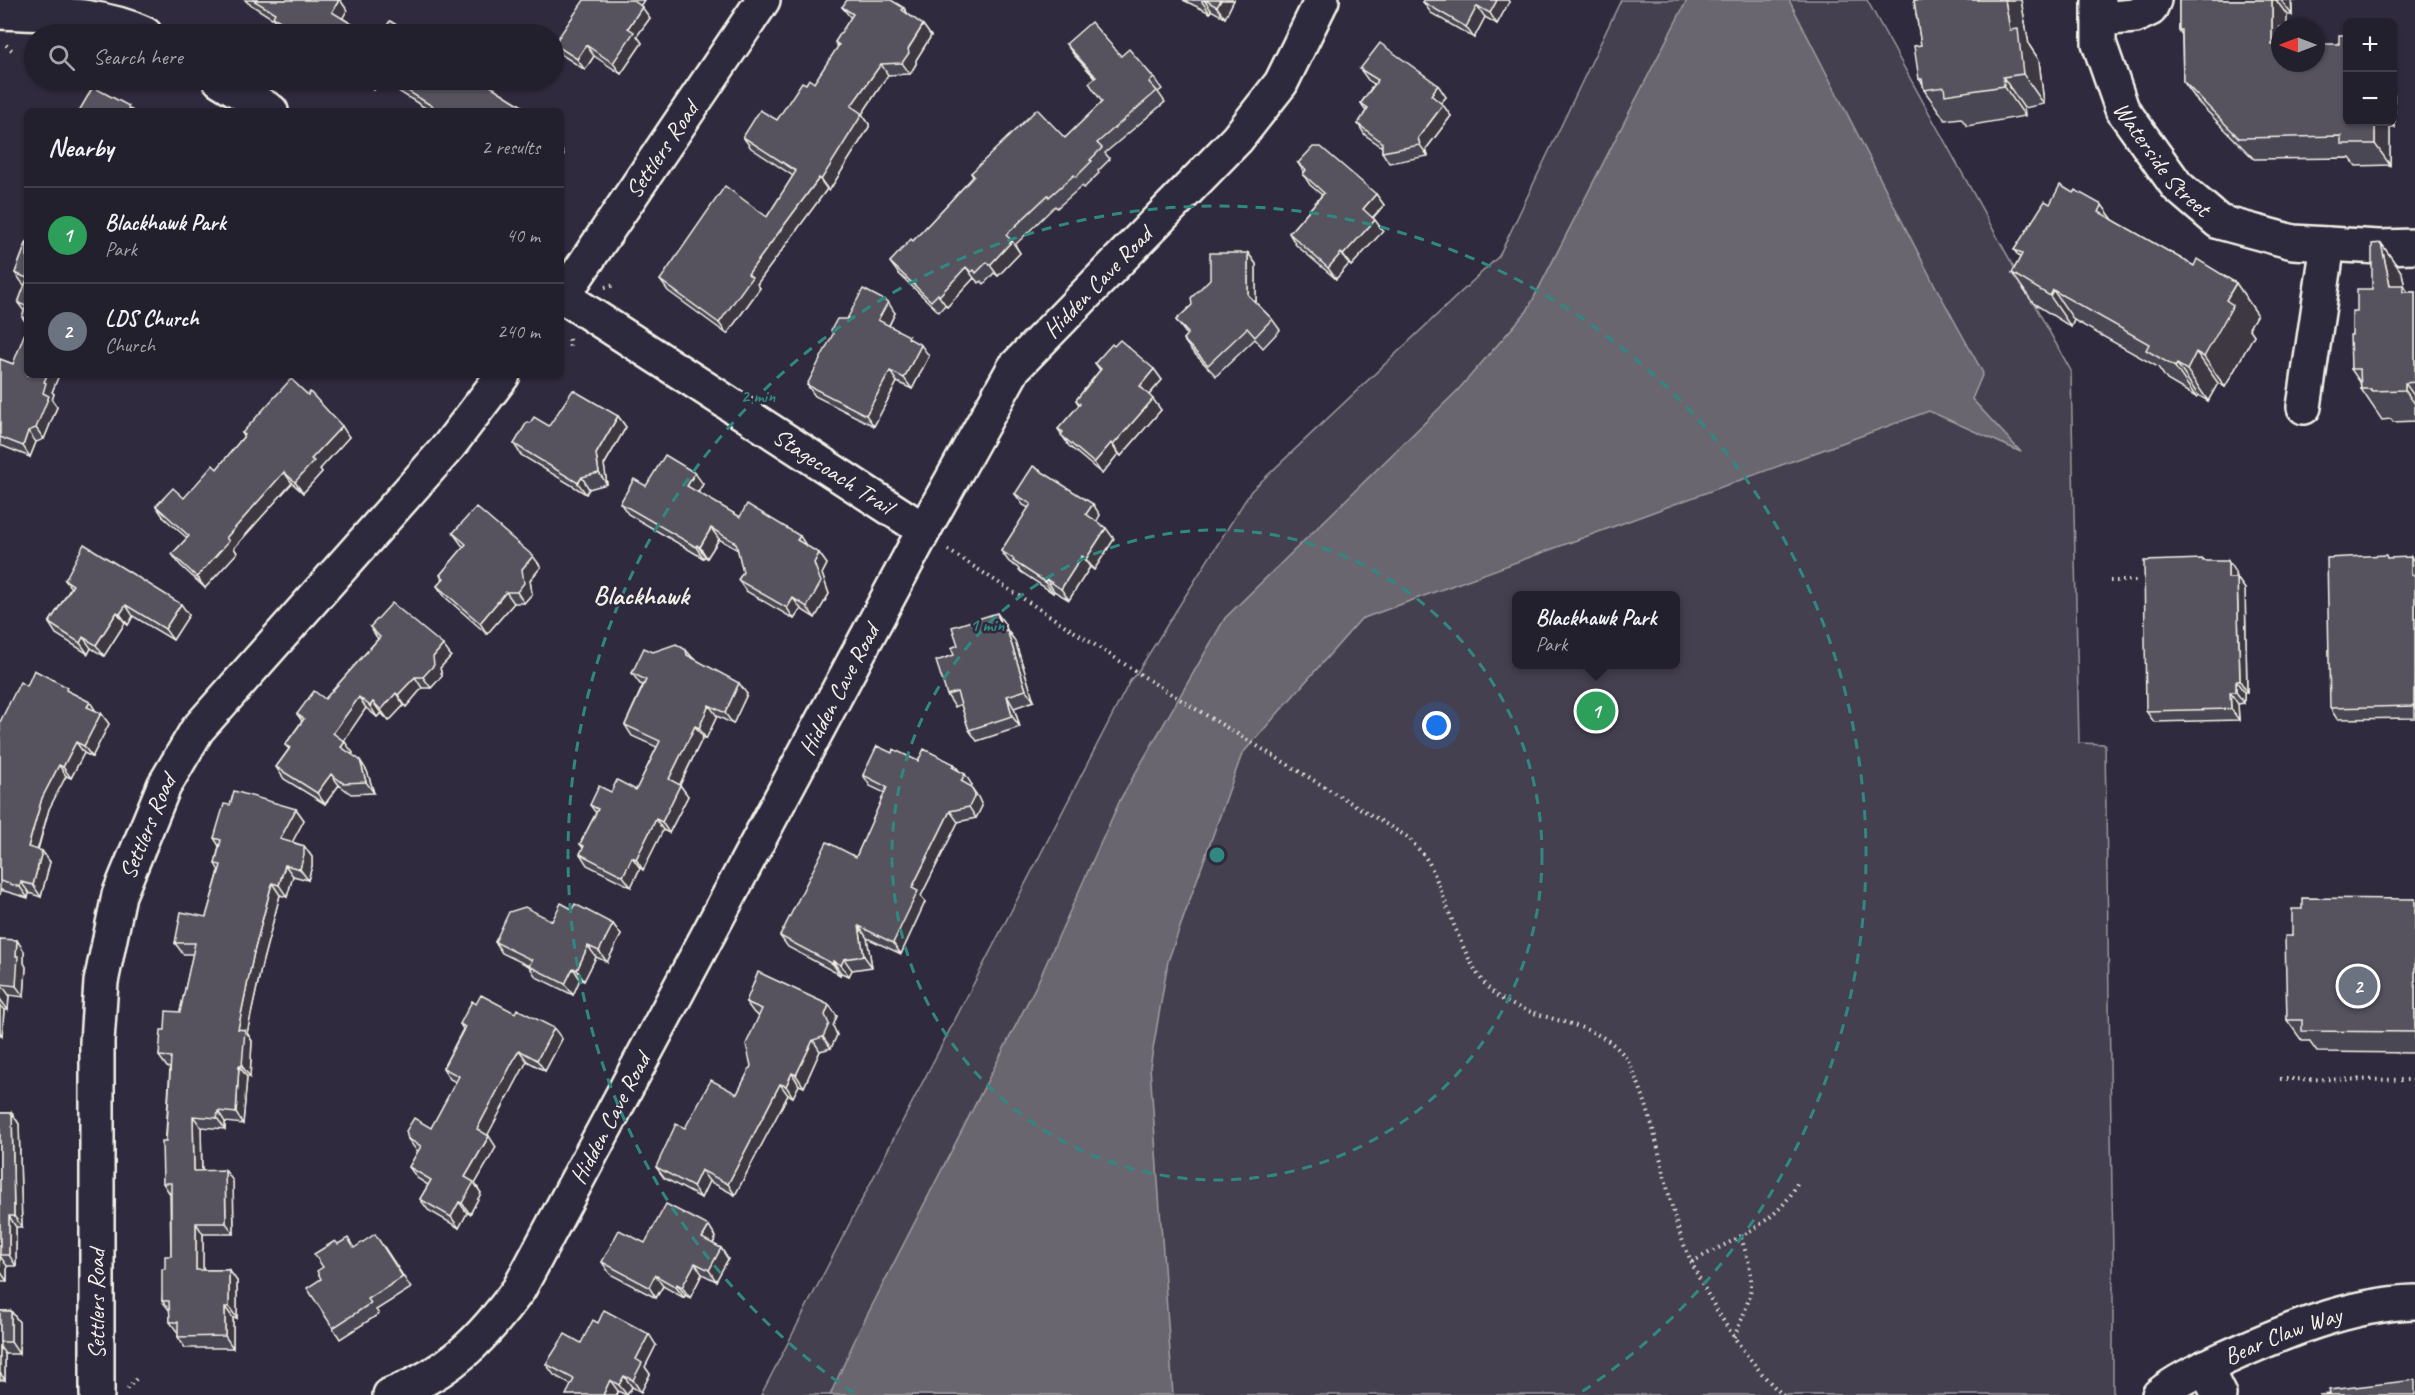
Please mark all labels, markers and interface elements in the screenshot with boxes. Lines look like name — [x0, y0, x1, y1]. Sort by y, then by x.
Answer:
north arrow — [2271, 18, 2325, 72]
map controls — [2343, 18, 2397, 126]
button: + — [2343, 18, 2397, 72]
search box — [24, 24, 564, 90]
icon: search — [45, 41, 78, 74]
text: Search here — [93, 43, 183, 71]
button: − — [2343, 72, 2397, 126]
street label: Settlers Road — [618, 93, 707, 204]
street label: Waterside Street — [2106, 96, 2218, 224]
text: Nearby — [48, 131, 113, 164]
text: 2 results — [481, 135, 540, 160]
text: Blackhawk Park — [105, 209, 226, 237]
street label: Hidden Cave Road — [1036, 218, 1161, 344]
text: 1 — [63, 223, 72, 248]
text: 40 m — [506, 223, 540, 248]
text: Park — [105, 237, 137, 262]
text: LDS Church — [105, 305, 199, 333]
text: 2 — [63, 319, 72, 344]
text: 240 m — [497, 319, 540, 344]
text: Church — [105, 333, 155, 358]
text: 2 min — [741, 385, 776, 407]
street label: Stagecoach Trail — [767, 421, 902, 523]
district label: Blackhawk — [593, 579, 691, 612]
popup — [1512, 591, 1680, 669]
text: Blackhawk Park — [1536, 604, 1656, 632]
text: 1 min — [970, 614, 1005, 636]
street label: Hidden Cave Road — [792, 616, 888, 760]
text: Park — [1536, 632, 1567, 657]
pin: 1 — [1576, 688, 1616, 734]
your location — [1422, 711, 1451, 740]
street label: Settlers Road — [112, 766, 184, 883]
centre of rings — [1207, 845, 1227, 865]
pin: 2 — [2338, 964, 2378, 1008]
street label: Hidden Cave Road — [563, 1045, 659, 1189]
street label: Settlers Road — [81, 1245, 111, 1359]
street label: Bear Claw Way — [2219, 1299, 2347, 1372]

